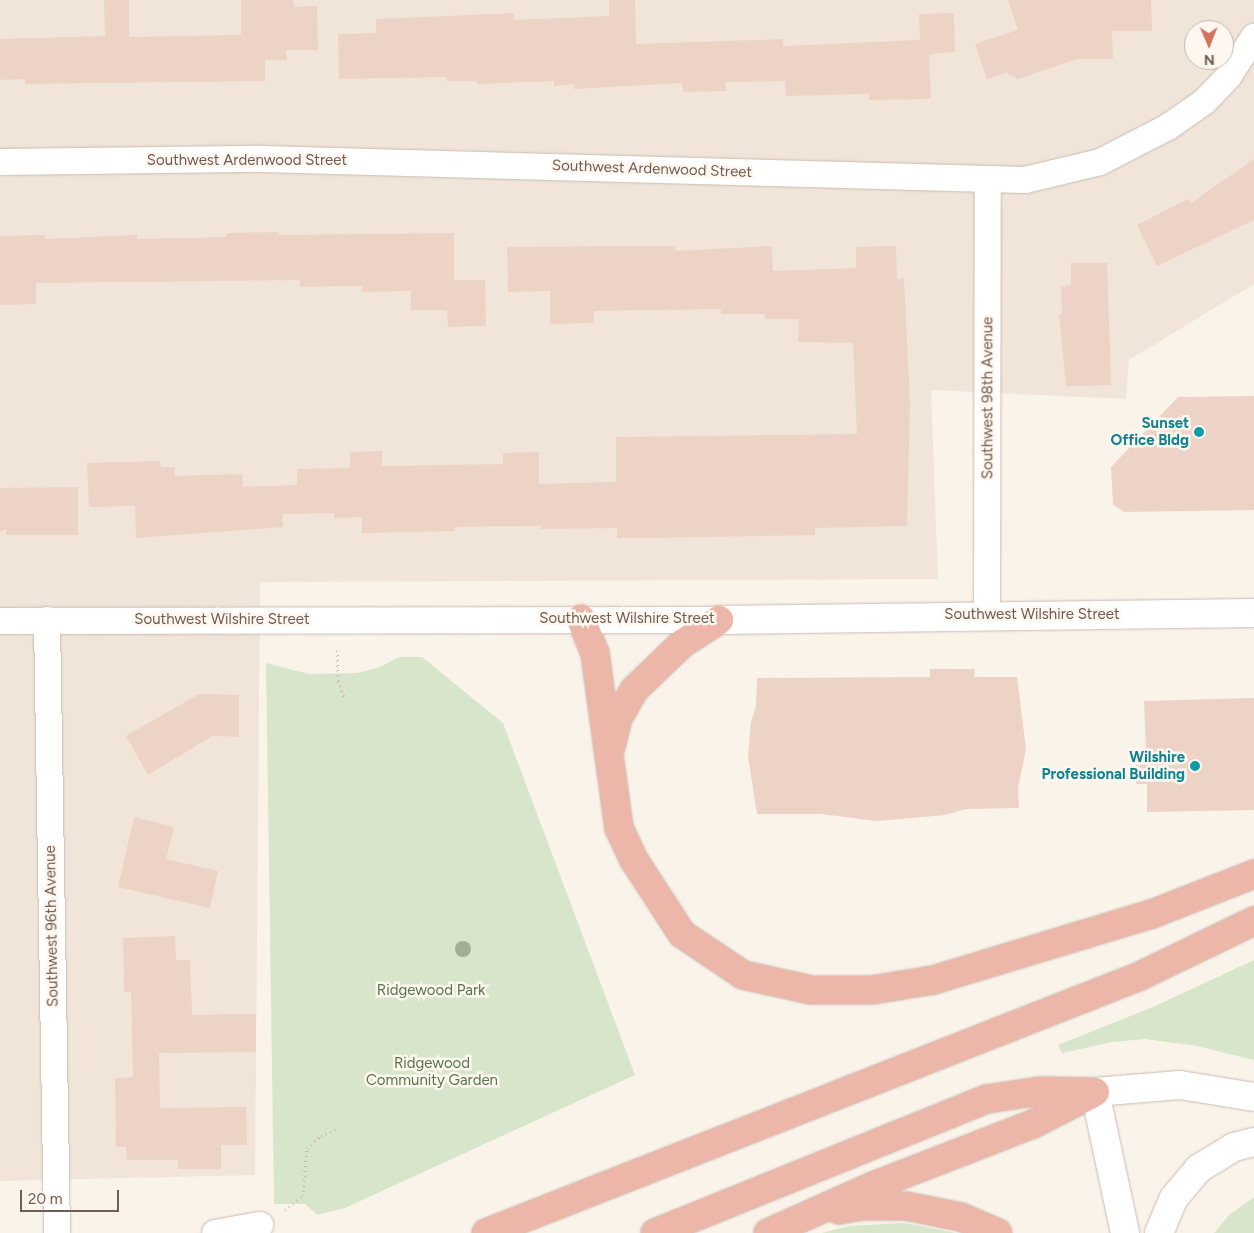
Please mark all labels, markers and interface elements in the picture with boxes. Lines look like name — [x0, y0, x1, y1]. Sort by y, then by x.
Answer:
north arrow — [1184, 20, 1234, 70]
text: N — [1204, 51, 1215, 68]
street label: Southwest Ardenwood Street — [147, 152, 347, 170]
street label: Southwest Ardenwood Street — [552, 157, 752, 181]
street label: Southwest 98th Avenue — [979, 317, 997, 479]
place label: Sunset Office Bldg — [1111, 414, 1189, 449]
marker: Sunset Office Bldg — [1193, 426, 1205, 438]
street label: Southwest Wilshire Street — [944, 606, 1120, 624]
street label: Southwest Wilshire Street — [539, 610, 715, 628]
street label: Southwest Wilshire Street — [134, 611, 310, 629]
place label: Wilshire Professional Building — [1041, 748, 1185, 783]
marker: Wilshire Professional Building — [1189, 760, 1201, 772]
street label: Southwest 96th Avenue — [42, 845, 62, 1007]
park label: Ridgewood Park — [377, 982, 485, 1000]
park label: Ridgewood Community Garden — [366, 1054, 498, 1089]
scale bar — [22, 1180, 121, 1212]
text: 20 m — [28, 1190, 62, 1208]

